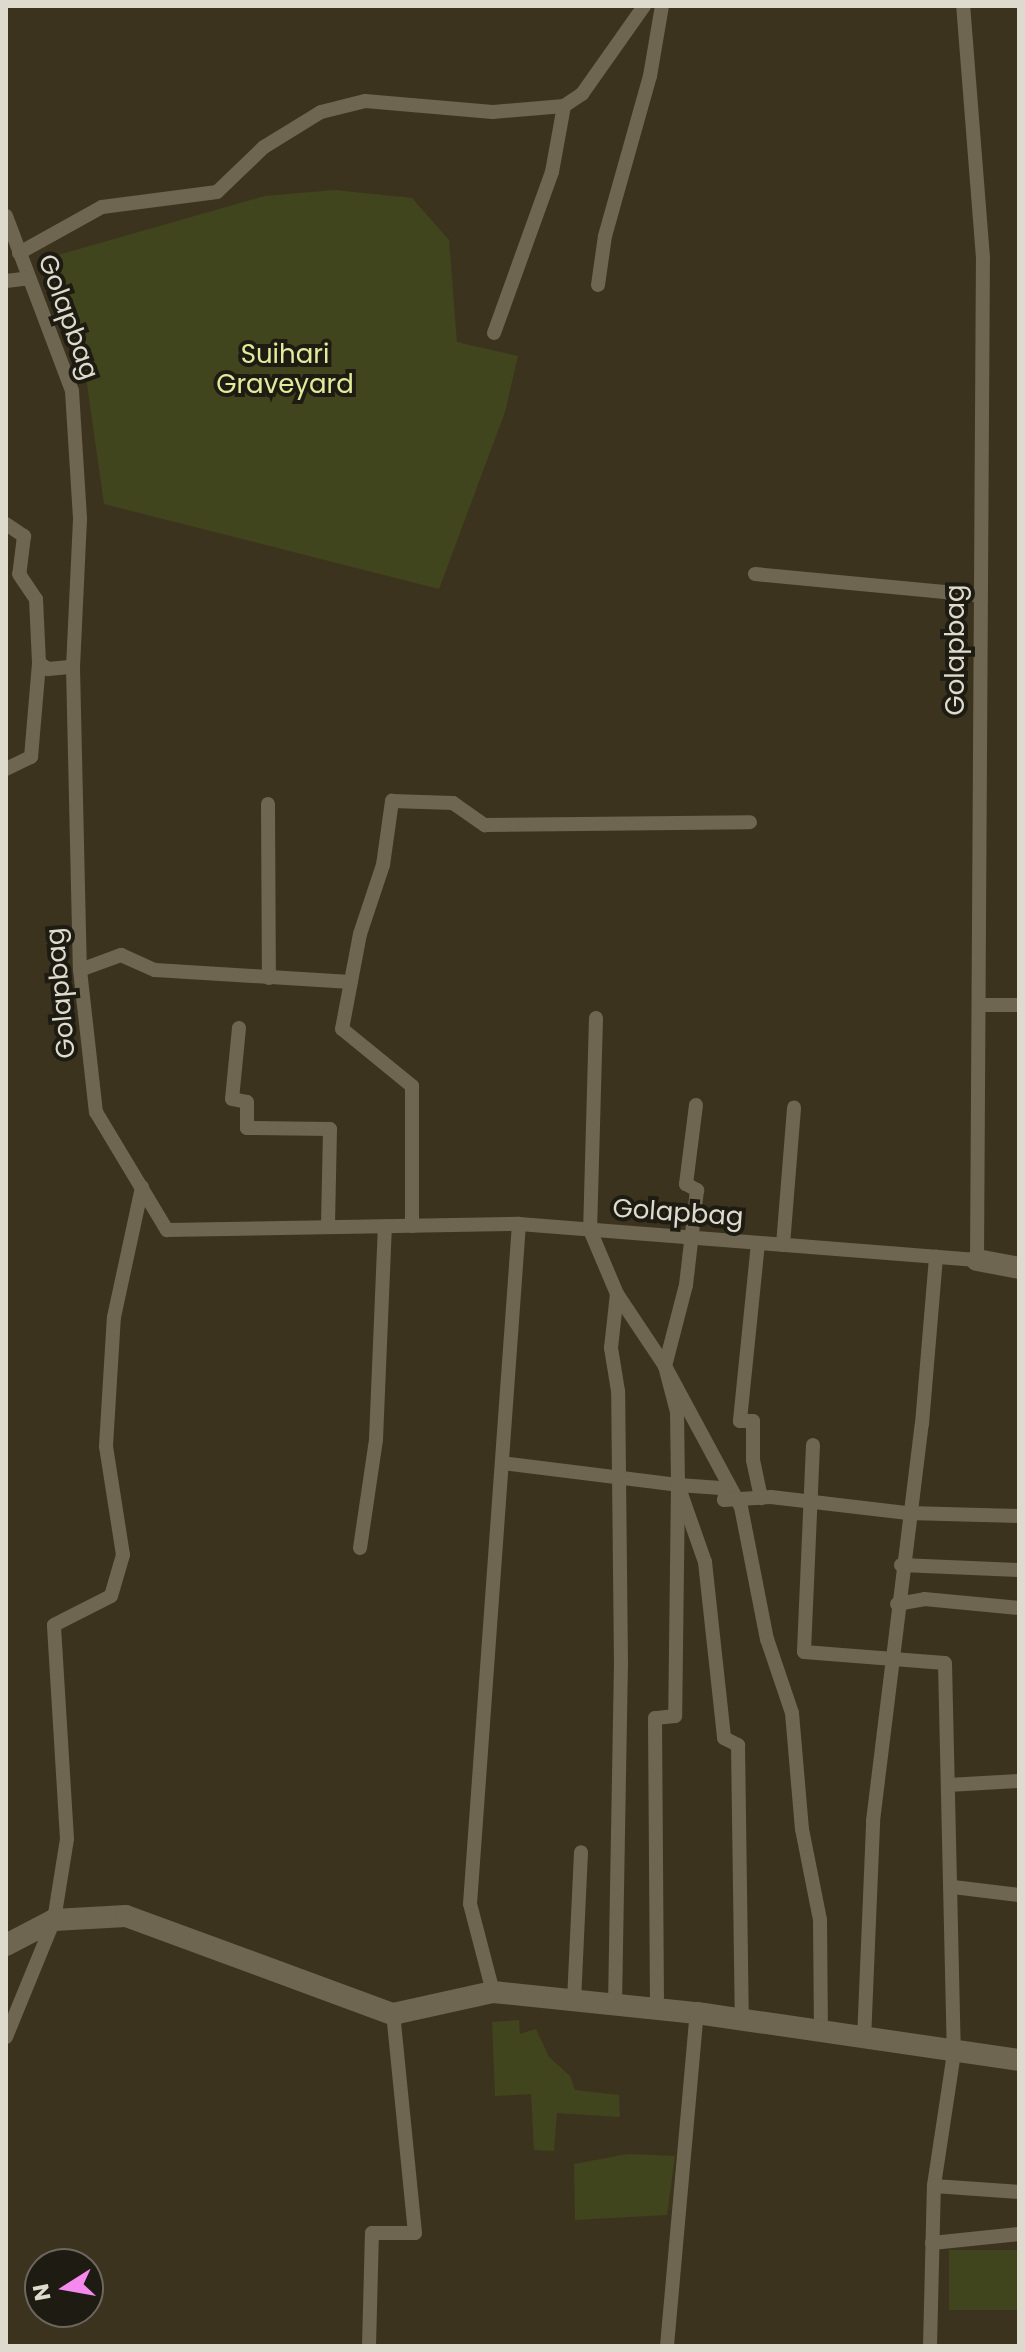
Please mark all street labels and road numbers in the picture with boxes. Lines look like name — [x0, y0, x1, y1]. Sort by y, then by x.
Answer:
street label: Golapbag — [31, 250, 105, 384]
street label: Golapbag — [940, 584, 972, 716]
street label: Golapbag — [40, 926, 82, 1060]
street label: Golapbag — [611, 1193, 745, 1233]

